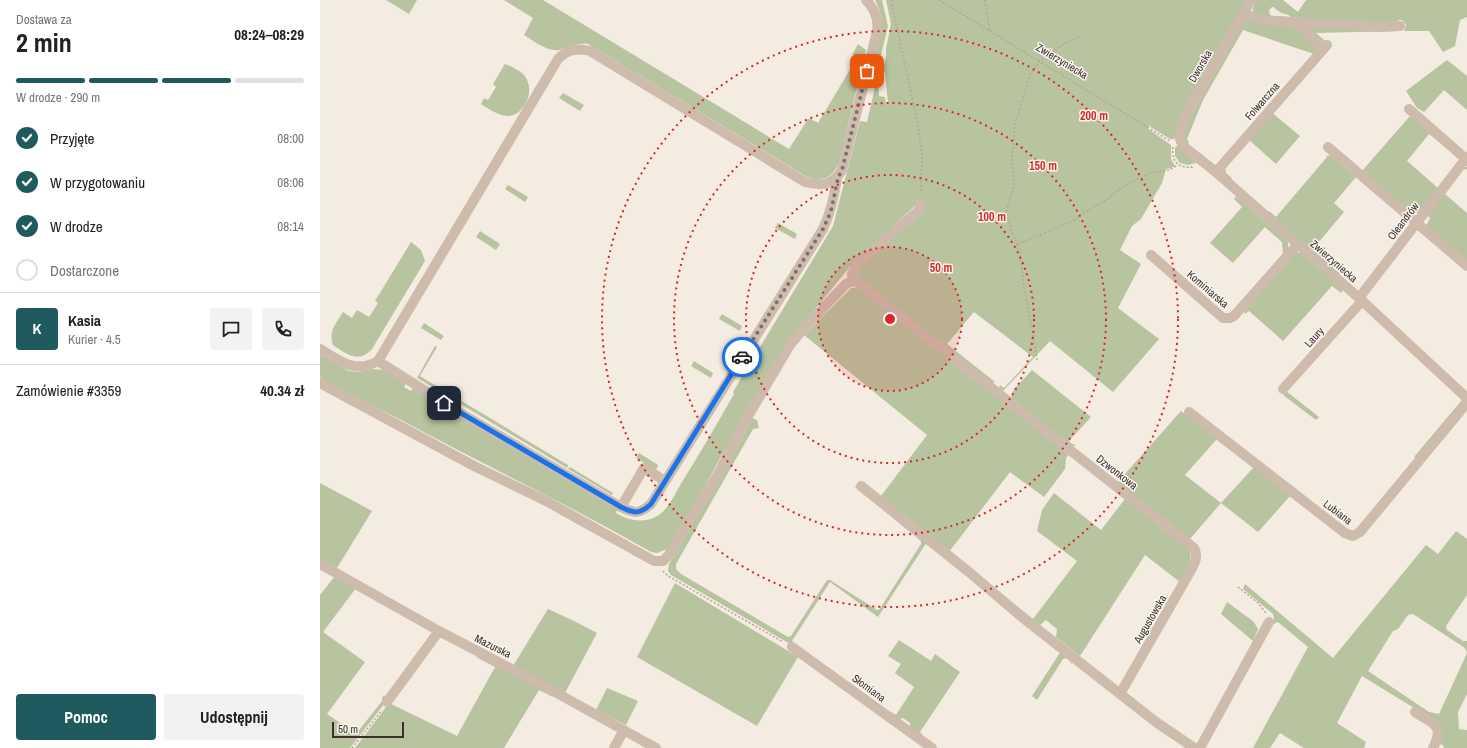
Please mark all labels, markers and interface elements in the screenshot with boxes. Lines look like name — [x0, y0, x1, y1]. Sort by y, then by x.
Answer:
text: Dostawa za — [16, 11, 72, 28]
text: 08:24–08:29 — [234, 24, 304, 45]
text: 2 min — [16, 25, 72, 60]
street label: Zwierzyniecka — [1033, 40, 1091, 82]
street label: Dworska — [1185, 47, 1215, 85]
pin — [850, 54, 884, 88]
icon: bag — [856, 60, 878, 82]
street label: Folwarczna — [1242, 79, 1282, 123]
text: W drodze · 290 m — [16, 89, 100, 106]
text: 200 m — [1080, 108, 1108, 124]
icon: check — [16, 127, 38, 149]
text: Przyjęte — [50, 128, 94, 149]
text: 08:00 — [277, 130, 304, 147]
text: 150 m — [1029, 158, 1057, 174]
icon: check — [16, 171, 38, 193]
text: W przygotowaniu — [50, 172, 145, 193]
text: 08:06 — [277, 174, 304, 191]
street label: Oleandrów — [1384, 199, 1422, 243]
text: 100 m — [978, 209, 1006, 225]
icon: check — [16, 215, 38, 237]
text: W drodze — [50, 216, 103, 237]
text: 08:14 — [277, 218, 304, 235]
street label: Zwierzyniecka — [1307, 237, 1361, 285]
text: Dostarczone — [50, 260, 119, 281]
text: 50 m — [930, 260, 952, 276]
street label: Kominiarska — [1184, 267, 1232, 311]
button: chat — [210, 308, 252, 350]
button: phone — [262, 308, 304, 350]
text: Kasia — [68, 310, 101, 331]
centre of rings — [883, 312, 897, 326]
text: K — [33, 318, 41, 339]
street label: Laury — [1301, 324, 1327, 350]
text: Kurier · 4.5 — [68, 331, 121, 348]
courier — [722, 337, 762, 377]
icon: car — [731, 346, 753, 368]
text: Zamówienie #3359 — [16, 380, 121, 401]
text: 40.34 zł — [260, 380, 304, 401]
pin — [427, 386, 461, 420]
icon: home — [433, 392, 455, 414]
street label: Dzwonkowa — [1094, 452, 1140, 492]
street label: Lubiana — [1321, 497, 1355, 527]
street label: Augustowska — [1130, 592, 1169, 647]
street label: Mazurska — [472, 631, 514, 661]
street label: Słomiana — [849, 671, 889, 705]
button: Pomoc — [16, 694, 156, 740]
button: Udostępnij — [164, 694, 304, 740]
scale bar — [332, 720, 404, 739]
text: 50 m — [338, 722, 358, 736]

